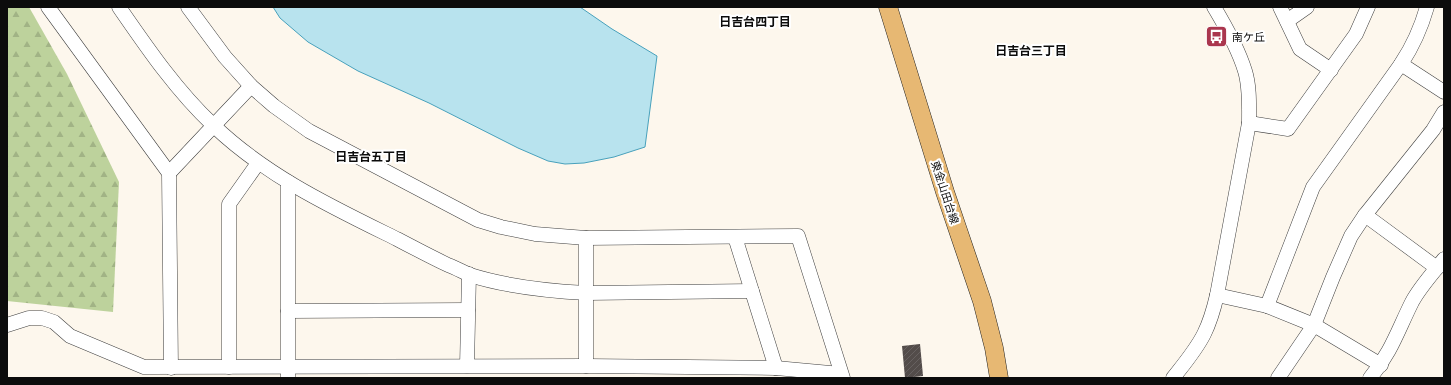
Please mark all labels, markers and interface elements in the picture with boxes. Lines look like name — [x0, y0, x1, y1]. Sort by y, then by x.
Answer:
district label: 日吉台四丁目 — [719, 12, 791, 30]
bus stop icon: 南ケ丘 — [1203, 23, 1229, 49]
place label: 南ケ丘 — [1232, 28, 1265, 44]
district label: 日吉台三丁目 — [995, 41, 1067, 59]
district label: 日吉台五丁目 — [335, 147, 407, 165]
street label: 東金山田台線 — [928, 158, 964, 226]

